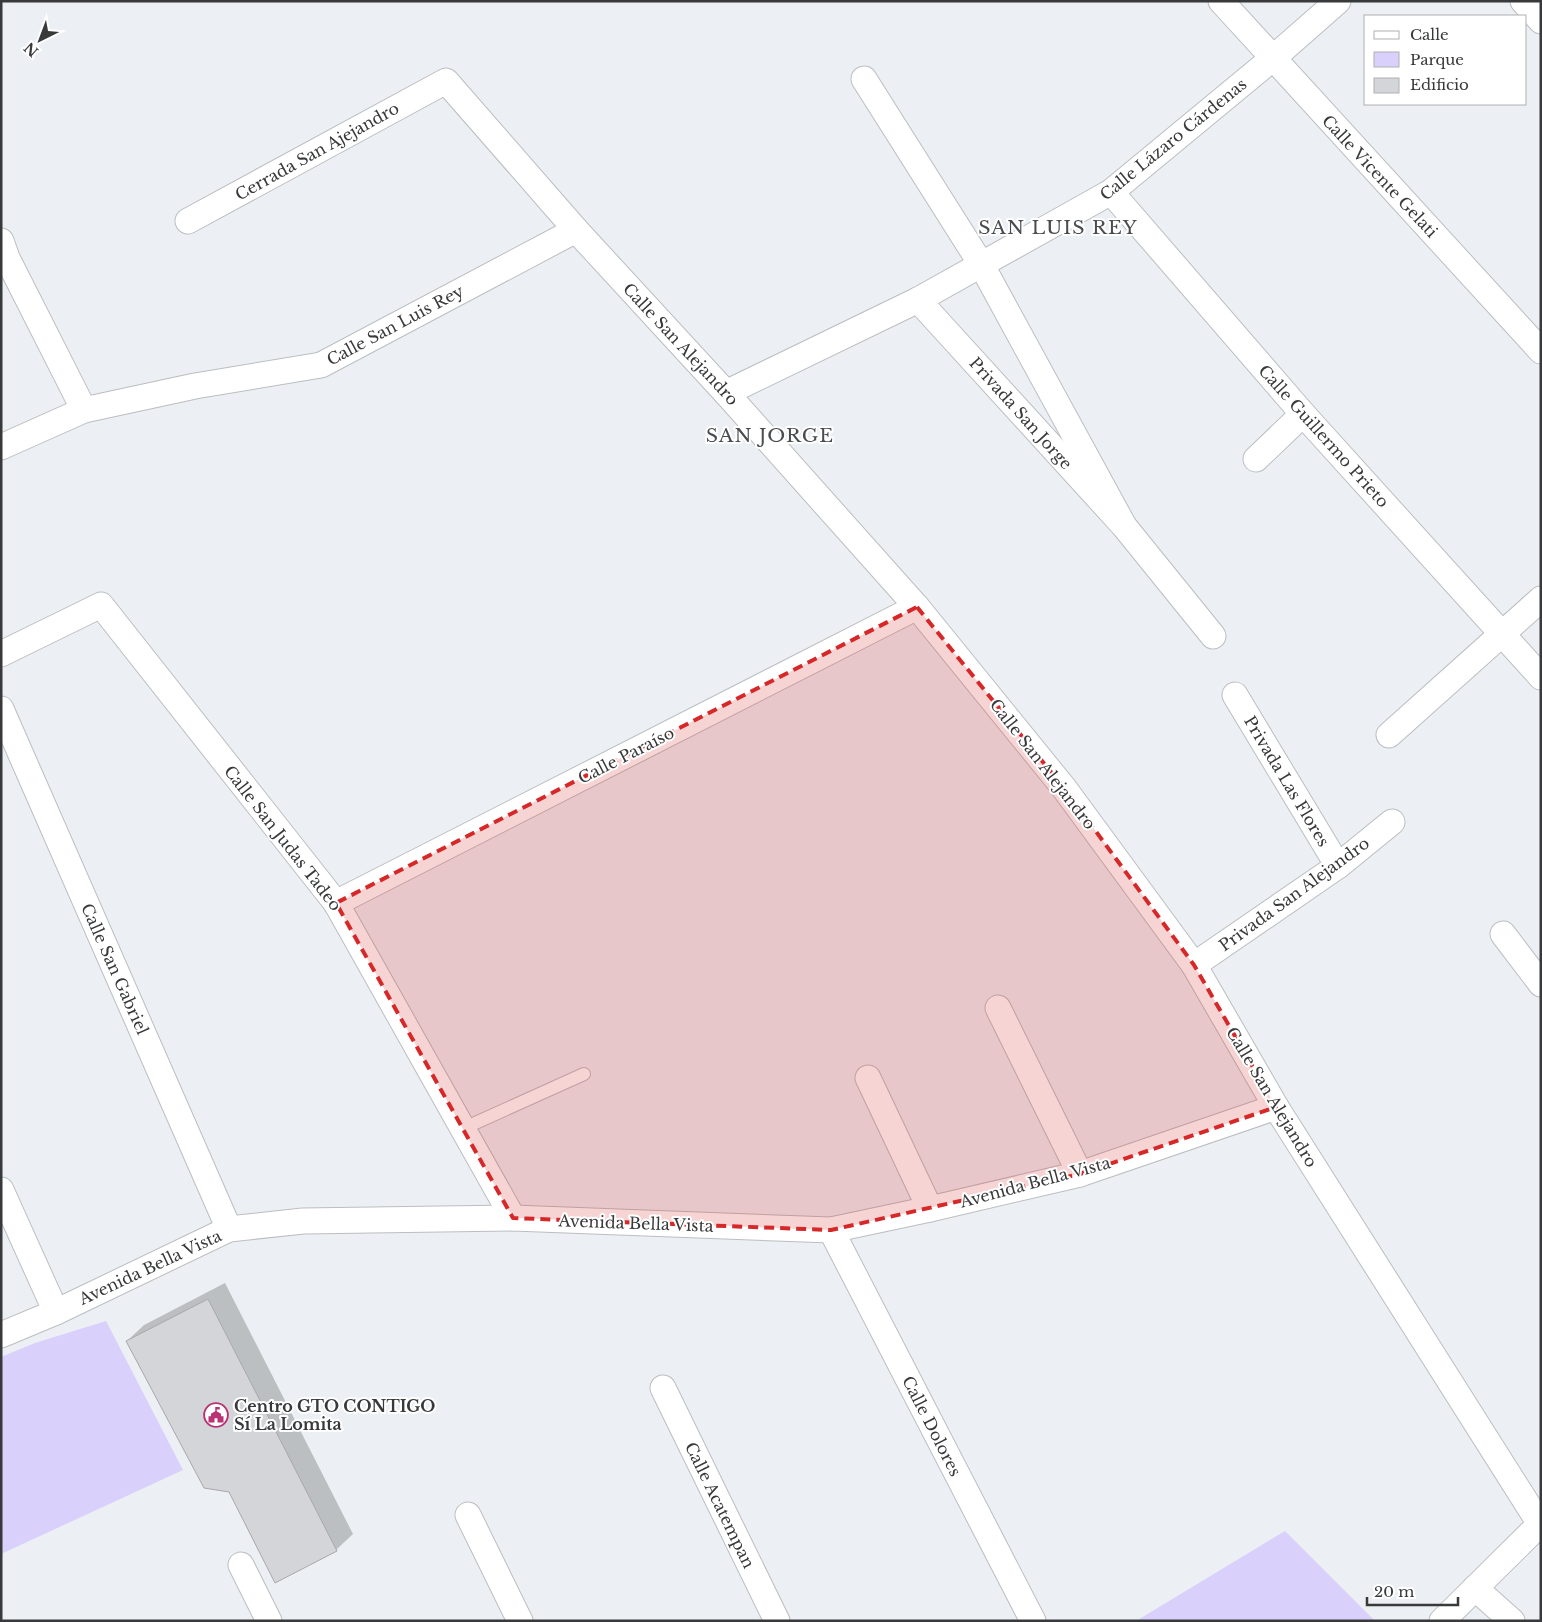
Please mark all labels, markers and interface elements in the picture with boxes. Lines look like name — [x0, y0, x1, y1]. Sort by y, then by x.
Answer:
north arrow — [15, 15, 65, 65]
legend — [1364, 15, 1527, 105]
text: Calle — [1410, 25, 1449, 44]
text: N — [20, 39, 42, 61]
text: Parque — [1410, 50, 1464, 69]
street label: Calle Lázaro Cárdenas — [1096, 74, 1250, 204]
text: Edificio — [1410, 75, 1469, 94]
street label: Cerrada San Ajejandro — [232, 98, 402, 204]
street label: Calle Vicente Gelati — [1318, 111, 1442, 242]
district label: SAN LUIS REY — [978, 216, 1138, 239]
street label: Calle San Alejandro — [619, 279, 743, 409]
street label: Calle San Luis Rey — [323, 280, 467, 370]
street label: Privada San Jorge — [965, 353, 1077, 473]
street label: Calle Guillermo Prieto — [1255, 361, 1393, 511]
district label: SAN JORGE — [706, 424, 834, 447]
street label: Calle San Alejandro — [986, 695, 1100, 833]
street label: Privada Las Flores — [1240, 712, 1334, 850]
street label: Calle Paraíso — [575, 722, 677, 788]
street label: Calle San Judas Tadeo — [220, 761, 346, 915]
street label: Privada San Alejandro — [1215, 833, 1373, 955]
street label: Calle San Gabriel — [77, 900, 153, 1038]
street label: Calle San Alejandro — [1222, 1023, 1322, 1171]
street label: Avenida Bella Vista — [957, 1152, 1113, 1212]
street label: Avenida Bella Vista — [557, 1210, 714, 1236]
street label: Avenida Bella Vista — [75, 1225, 225, 1309]
street label: Calle Dolores — [898, 1372, 966, 1480]
place label: Centro GTO CONTIGO Sí La Lomita — [234, 1396, 435, 1434]
public building icon: Centro GTO CONTIGO Sí La Lomita — [203, 1402, 229, 1428]
street label: Calle Acatempan — [681, 1439, 759, 1571]
scale bar — [1367, 1574, 1458, 1606]
text: 20 m — [1374, 1582, 1414, 1601]

